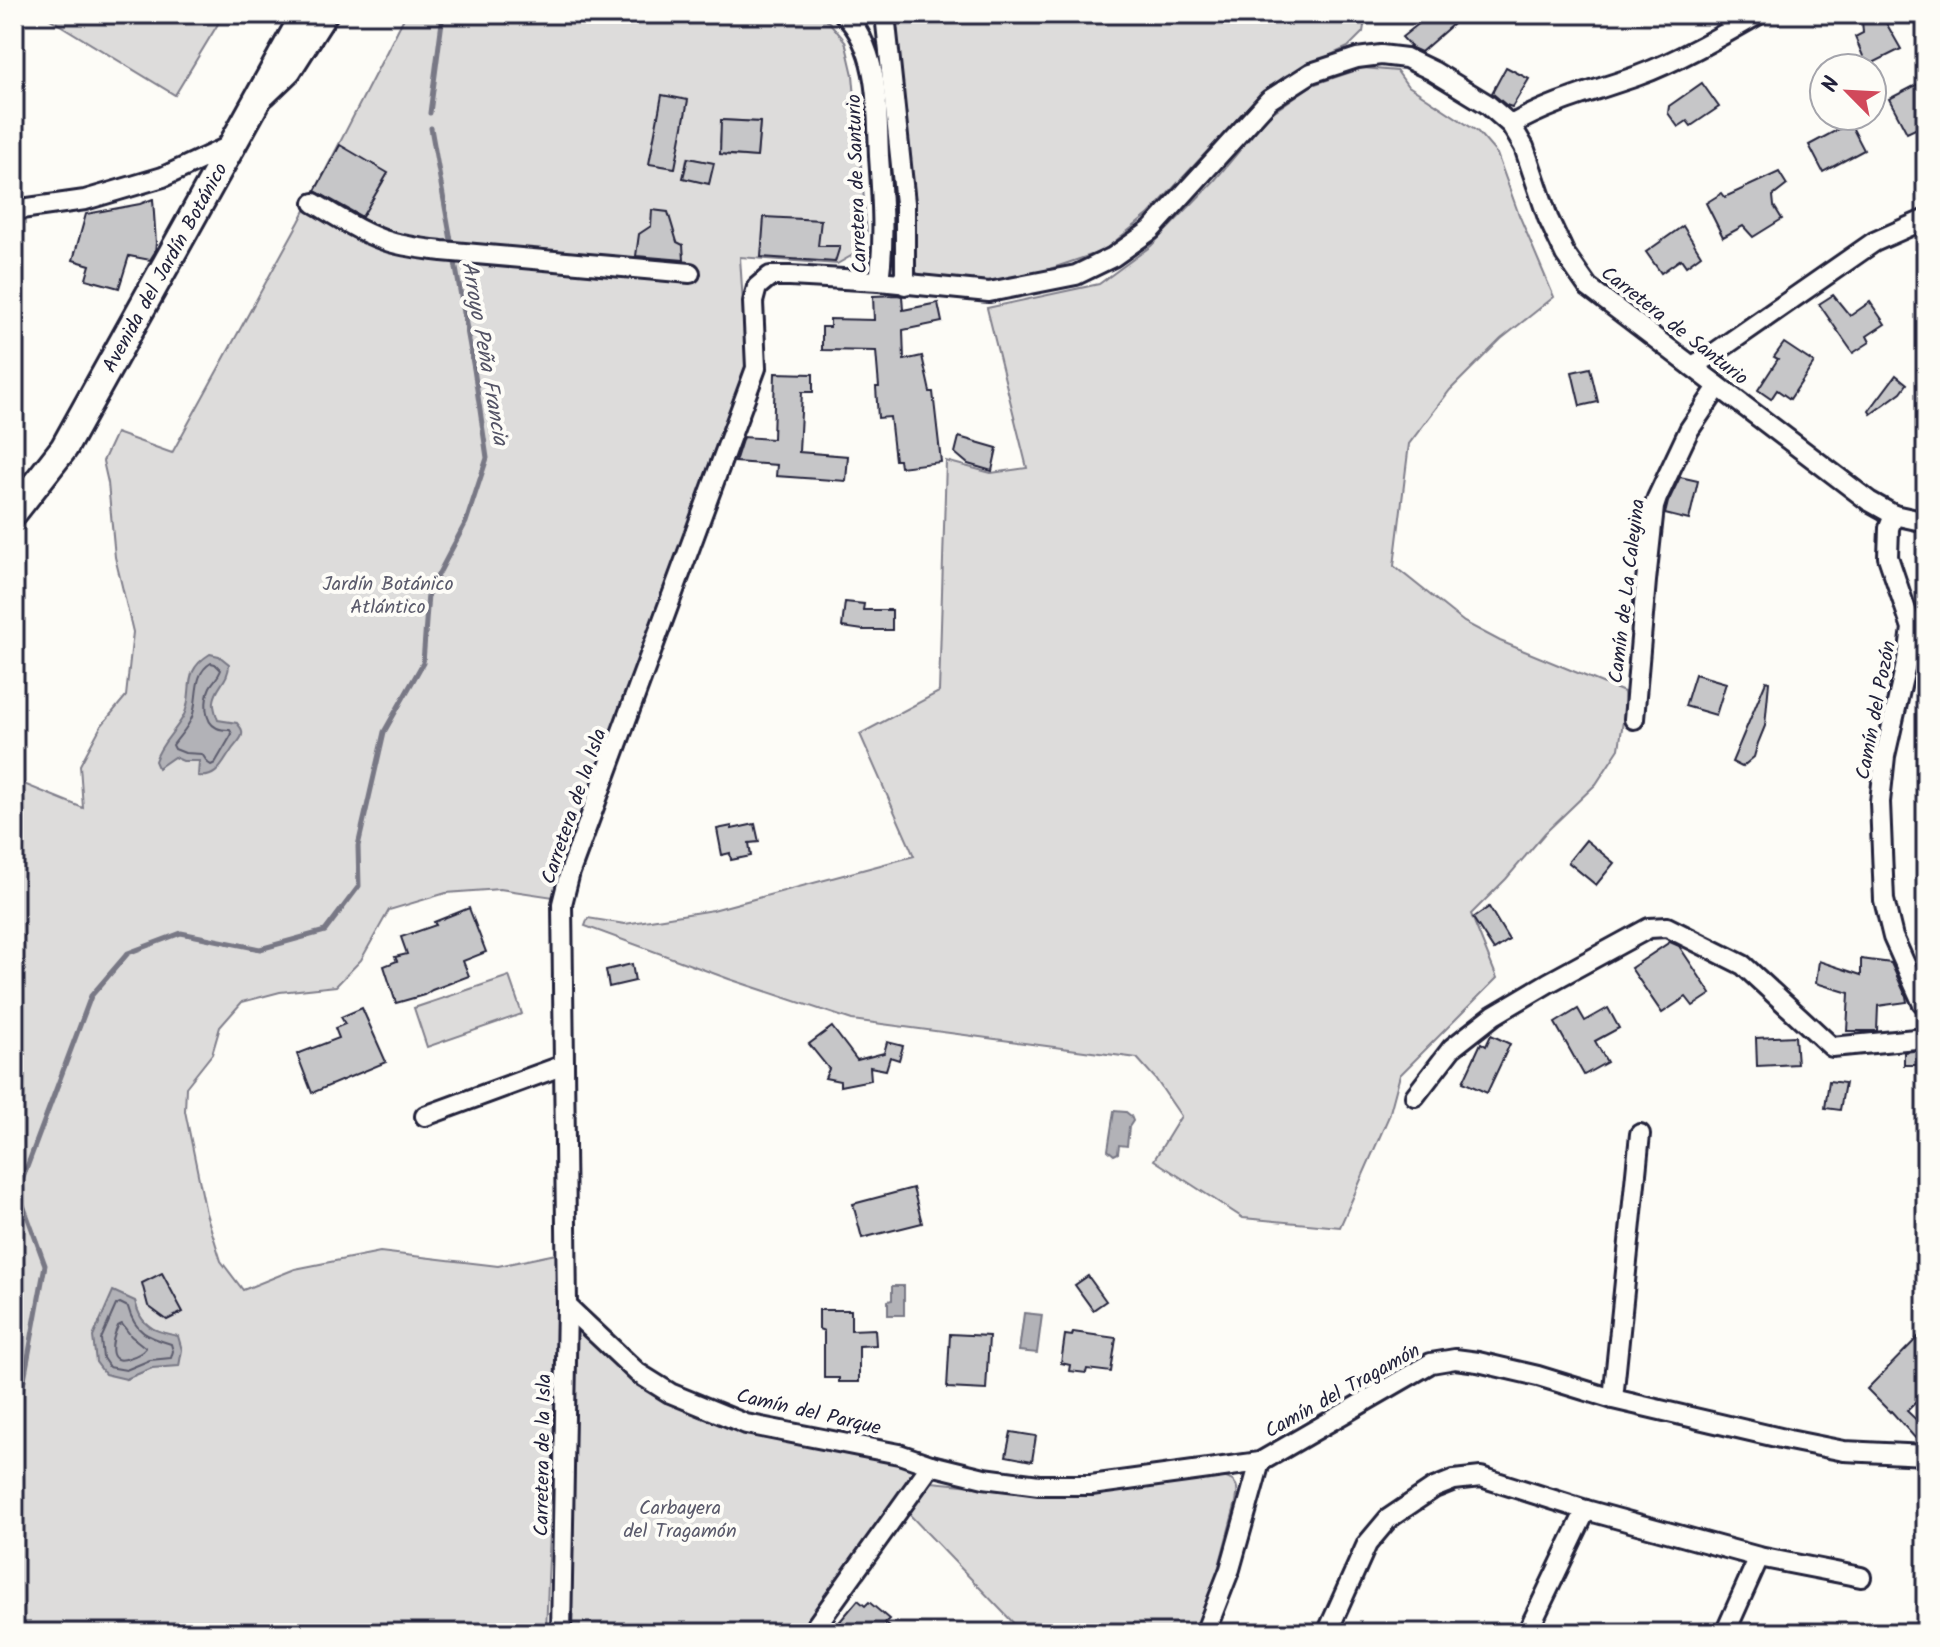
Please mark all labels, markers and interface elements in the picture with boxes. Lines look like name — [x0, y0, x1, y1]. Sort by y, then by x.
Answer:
north arrow — [1808, 52, 1888, 132]
text: N — [1813, 71, 1851, 98]
street label: Carretera de Santurio — [839, 94, 877, 274]
street label: Avenida del Jardín Botánico — [95, 157, 237, 379]
water label: Arroyo Peña Francia — [450, 259, 517, 450]
street label: Carretera de Santurio — [1593, 259, 1754, 395]
street label: Camín de La Caleyina — [1601, 497, 1655, 685]
park label: Jardín Botánico Atlántico — [322, 569, 454, 624]
street label: Camín del Pozón — [1848, 638, 1906, 783]
street label: Carretera de la Isla — [533, 725, 616, 889]
street label: Camín del Tragamón — [1259, 1336, 1427, 1448]
street label: Carretera de la Isla — [527, 1373, 561, 1537]
street label: Camín del Parque — [733, 1381, 884, 1445]
park label: Carbayera del Tragamón — [623, 1493, 737, 1548]

